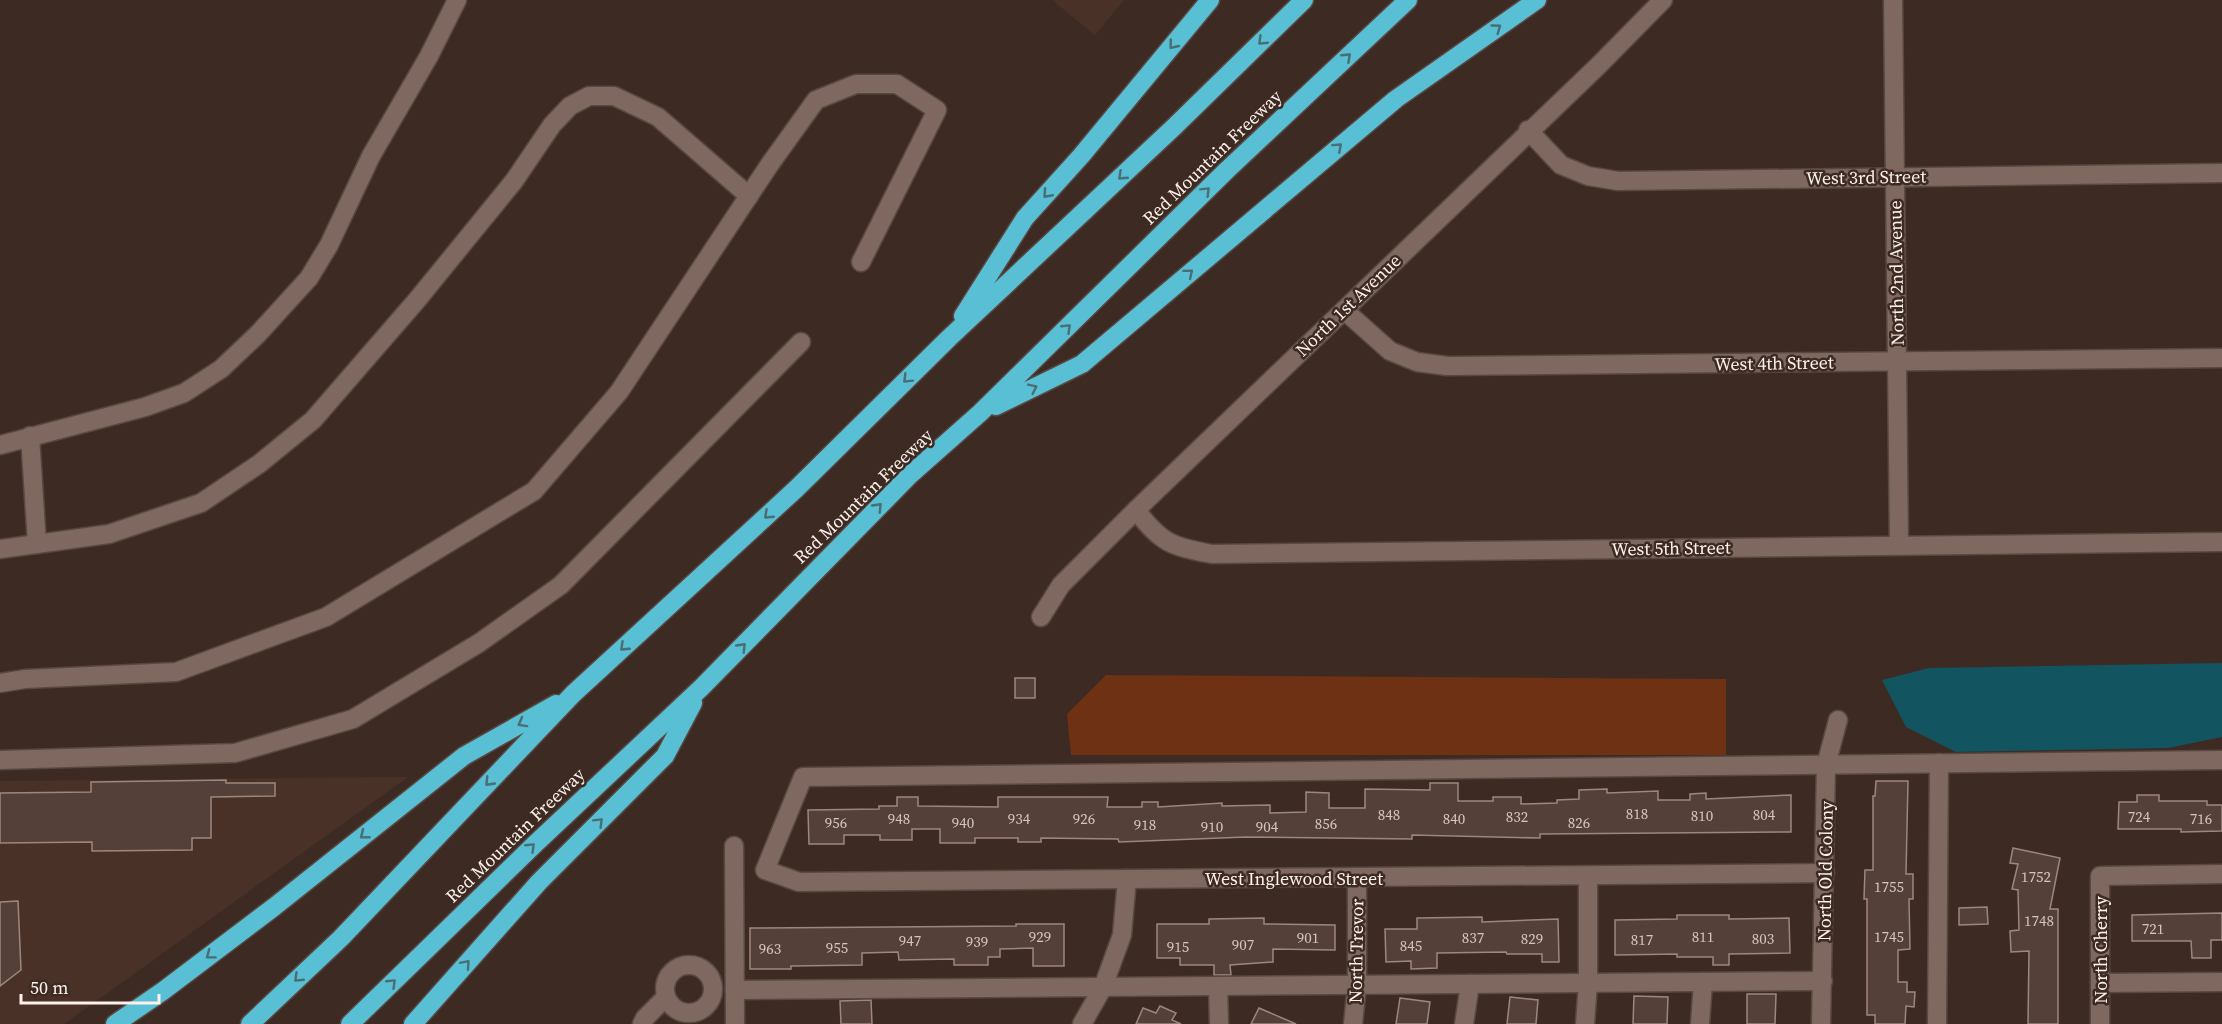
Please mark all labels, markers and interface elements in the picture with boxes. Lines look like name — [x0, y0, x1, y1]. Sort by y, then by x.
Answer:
one-way arrow — [1491, 24, 1502, 35]
one-way arrow — [1258, 34, 1268, 45]
one-way arrow — [1170, 38, 1181, 49]
one-way arrow — [1341, 53, 1351, 64]
street label: Red Mountain Freeway — [1137, 83, 1288, 230]
one-way arrow — [1331, 143, 1342, 154]
street label: West 3rd Street — [1806, 163, 1927, 191]
one-way arrow — [1118, 169, 1128, 180]
one-way arrow — [1043, 187, 1054, 197]
one-way arrow — [1198, 188, 1209, 199]
street label: North 2nd Avenue — [1882, 200, 1910, 346]
street label: North 1st Avenue — [1290, 248, 1406, 362]
one-way arrow — [1182, 269, 1193, 280]
one-way arrow — [1059, 325, 1070, 336]
street label: West 4th Street — [1714, 349, 1834, 377]
one-way arrow — [904, 371, 915, 382]
one-way arrow — [1026, 383, 1037, 395]
street label: Red Mountain Freeway — [788, 422, 939, 569]
one-way arrow — [871, 504, 882, 515]
one-way arrow — [764, 508, 775, 519]
street label: West 5th Street — [1611, 534, 1731, 562]
one-way arrow — [621, 640, 631, 651]
one-way arrow — [734, 643, 745, 654]
one-way arrow — [518, 716, 528, 727]
street label: Red Mountain Freeway — [440, 761, 591, 908]
one-way arrow — [485, 776, 496, 786]
street label: North Old Colony — [1811, 800, 1839, 941]
house number: 818 — [1626, 803, 1648, 824]
house number: 848 — [1378, 804, 1400, 825]
house number: 804 — [1753, 804, 1776, 825]
house number: 810 — [1691, 805, 1713, 826]
house number: 832 — [1506, 806, 1528, 827]
house number: 724 — [2128, 806, 2151, 827]
house number: 948 — [888, 808, 910, 829]
house number: 934 — [1008, 808, 1031, 829]
house number: 926 — [1073, 808, 1095, 829]
house number: 840 — [1443, 808, 1465, 829]
house number: 716 — [2190, 808, 2212, 829]
house number: 956 — [825, 812, 847, 833]
house number: 940 — [952, 812, 974, 833]
house number: 826 — [1568, 812, 1590, 833]
house number: 856 — [1315, 813, 1337, 834]
house number: 918 — [1134, 814, 1156, 835]
house number: 910 — [1201, 816, 1223, 837]
house number: 904 — [1256, 816, 1279, 837]
one-way arrow — [591, 818, 602, 829]
one-way arrow — [359, 828, 370, 839]
one-way arrow — [525, 843, 535, 854]
street label: West Inglewood Street — [1205, 866, 1383, 891]
house number: 1752 — [2021, 866, 2051, 887]
house number: 1755 — [1874, 876, 1904, 897]
street label: North Cherry — [2088, 895, 2113, 1004]
street label: North Trevor — [1343, 898, 1369, 1003]
house number: 1748 — [2024, 910, 2054, 931]
house number: 721 — [2142, 918, 2164, 939]
house number: 929 — [1029, 926, 1051, 947]
house number: 811 — [1692, 926, 1714, 947]
house number: 1745 — [1874, 926, 1904, 947]
house number: 901 — [1297, 927, 1319, 948]
house number: 837 — [1462, 927, 1484, 948]
house number: 829 — [1521, 928, 1543, 949]
house number: 803 — [1752, 928, 1774, 949]
house number: 817 — [1631, 929, 1653, 950]
house number: 947 — [899, 930, 921, 951]
house number: 939 — [966, 931, 988, 952]
house number: 907 — [1232, 934, 1254, 955]
house number: 845 — [1400, 935, 1422, 956]
house number: 915 — [1167, 936, 1189, 957]
house number: 955 — [826, 937, 848, 958]
house number: 963 — [759, 938, 781, 959]
one-way arrow — [206, 948, 217, 959]
one-way arrow — [459, 960, 470, 971]
scale bar — [21, 967, 159, 1005]
one-way arrow — [295, 971, 306, 982]
text: 50 m — [30, 975, 68, 1000]
one-way arrow — [385, 979, 395, 990]

